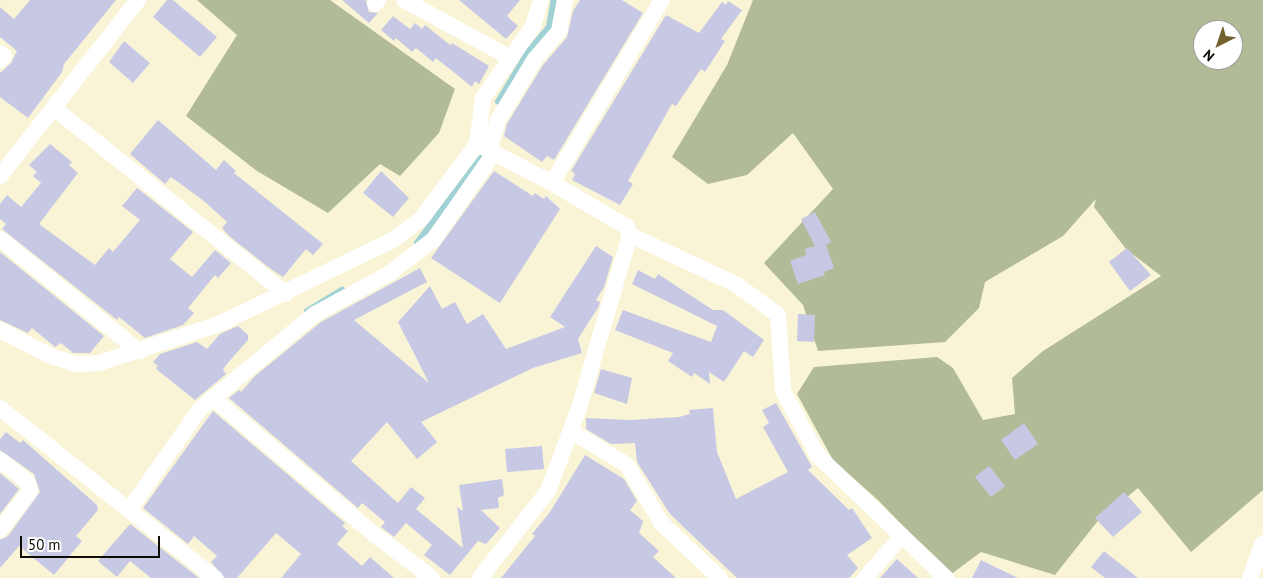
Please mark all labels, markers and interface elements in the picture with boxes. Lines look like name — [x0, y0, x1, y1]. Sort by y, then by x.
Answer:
north arrow — [1193, 20, 1243, 70]
text: N — [1199, 46, 1218, 65]
scale bar — [22, 526, 162, 558]
text: 50 m — [28, 535, 61, 554]

